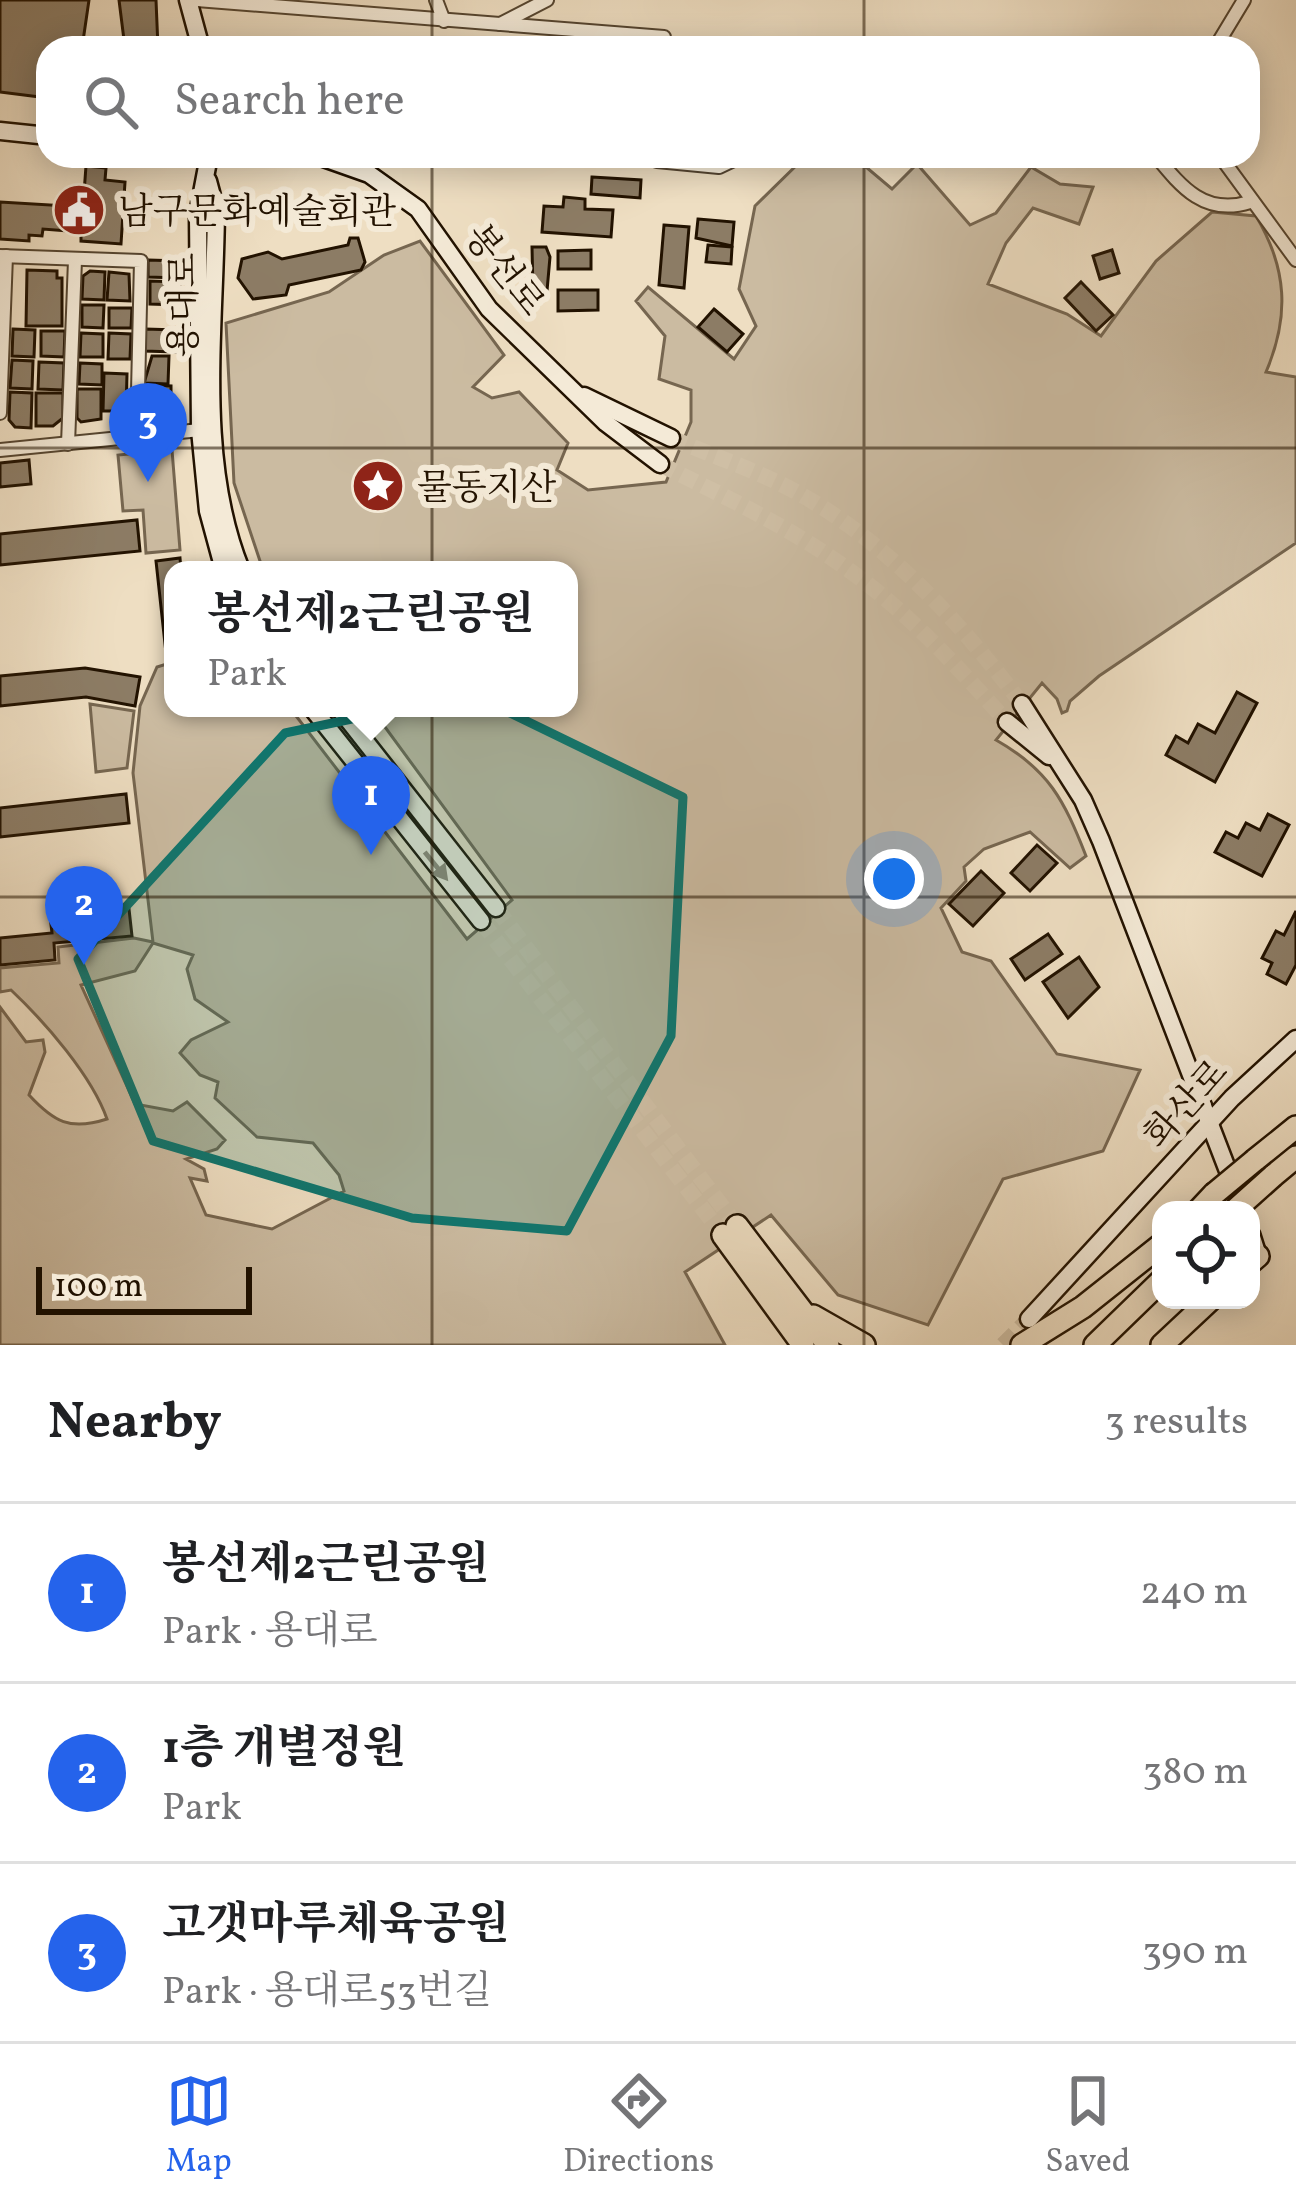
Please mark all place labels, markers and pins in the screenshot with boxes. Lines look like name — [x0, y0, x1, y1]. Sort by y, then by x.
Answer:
public building icon: 남구문화예술회관 — [51, 182, 107, 238]
place label: 남구문화예술회관 — [118, 189, 396, 239]
pin: 3 — [109, 383, 187, 482]
place icon: 물동지산 — [350, 458, 406, 514]
place label: 물동지산 — [417, 465, 556, 515]
pin: 1 — [332, 756, 410, 855]
pin: 2 — [45, 866, 123, 965]

